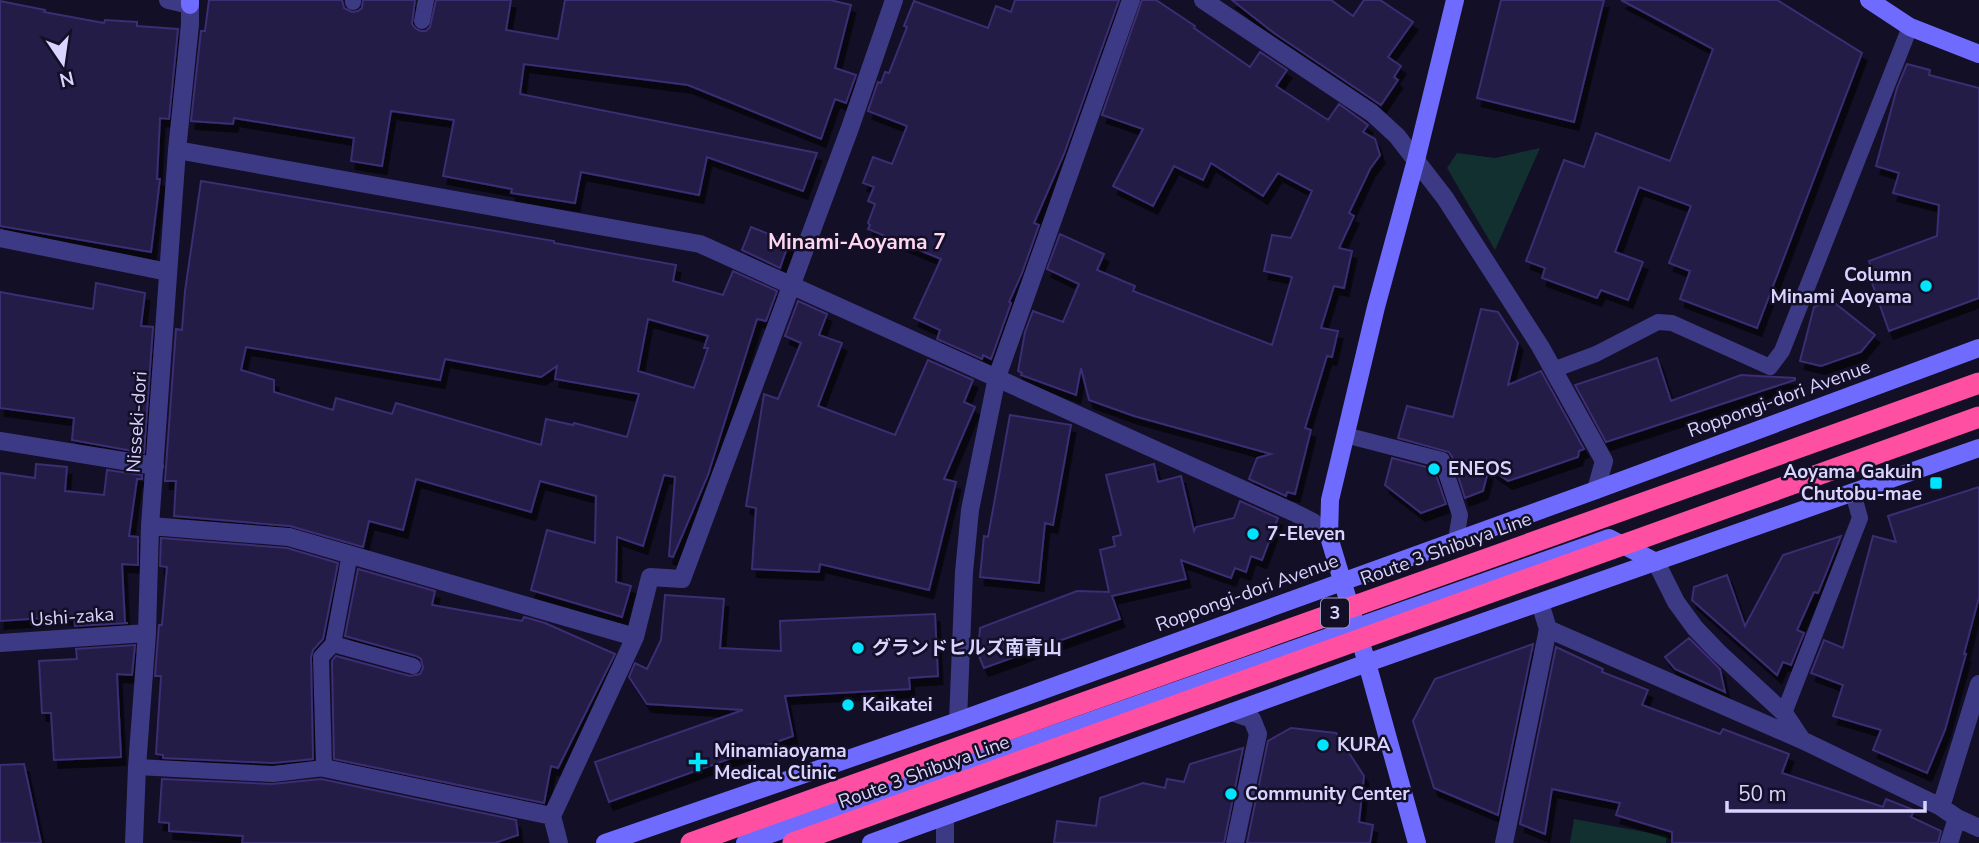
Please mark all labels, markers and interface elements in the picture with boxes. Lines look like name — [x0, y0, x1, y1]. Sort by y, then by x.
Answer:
north arrow — [28, 28, 98, 98]
text: N — [57, 64, 76, 93]
district label: Minami-Aoyama 7 — [768, 228, 946, 256]
place label: Column Minami Aoyama — [1770, 262, 1912, 310]
marker: Column Minami Aoyama — [1918, 278, 1934, 294]
street label: Roppongi-dori Avenue — [1684, 354, 1874, 444]
street label: Nisseki-dori — [120, 370, 154, 474]
place label: ENEOS — [1448, 456, 1512, 482]
place label: Aoyama Gakuin Chutobu-mae — [1783, 459, 1922, 507]
marker: ENEOS — [1426, 461, 1442, 477]
marker: Aoyama Gakuin Chutobu-mae — [1928, 475, 1944, 491]
street label: Route 3 Shibuya Line — [1357, 506, 1535, 592]
place label: 7-Eleven — [1267, 521, 1345, 547]
marker: 7-Eleven — [1245, 526, 1261, 542]
street label: Roppongi-dori Avenue — [1152, 548, 1342, 638]
road number: 3 — [1321, 598, 1349, 628]
street label: Ushi-zaka — [29, 601, 115, 633]
place label: グランドヒルズ南青山 — [872, 635, 1062, 661]
marker: グランドヒルズ南青山 — [850, 640, 866, 656]
place label: Kaikatei — [862, 692, 933, 718]
marker: Kaikatei — [840, 697, 856, 713]
street label: Route 3 Shibuya Line — [835, 729, 1013, 815]
place label: KURA — [1337, 732, 1391, 758]
marker: KURA — [1315, 737, 1331, 753]
place label: Minamiaoyama Medical Clinic — [714, 738, 847, 786]
marker: Minamiaoyama Medical Clinic — [688, 752, 708, 772]
scale bar — [1727, 770, 1925, 814]
text: 50 m — [1738, 780, 1787, 808]
place label: Community Center — [1245, 781, 1410, 807]
marker: Community Center — [1223, 786, 1239, 802]

